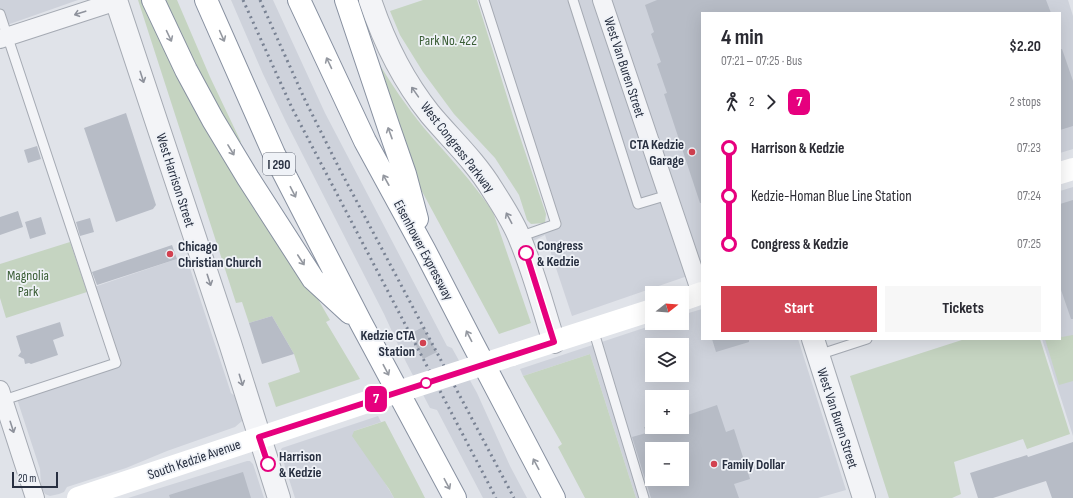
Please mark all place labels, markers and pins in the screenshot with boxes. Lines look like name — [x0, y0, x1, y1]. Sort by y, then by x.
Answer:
place label: CTA Kedzie Garage — [630, 136, 684, 169]
marker: CTA Kedzie Garage — [687, 147, 697, 157]
place label: Congress & Kedzie — [537, 237, 583, 270]
place label: Chicago Christian Church — [178, 238, 261, 271]
marker: Congress & Kedzie — [518, 245, 534, 261]
marker: Chicago Christian Church — [165, 249, 175, 259]
place label: Kedzie CTA Station — [361, 327, 415, 360]
marker: Kedzie CTA Station — [418, 338, 428, 348]
unlabelled marker — [420, 377, 432, 389]
place label: Harrison & Kedzie — [279, 448, 322, 481]
marker: Harrison & Kedzie — [260, 456, 276, 472]
place label: Family Dollar — [722, 456, 786, 473]
marker: Family Dollar — [709, 459, 719, 469]

